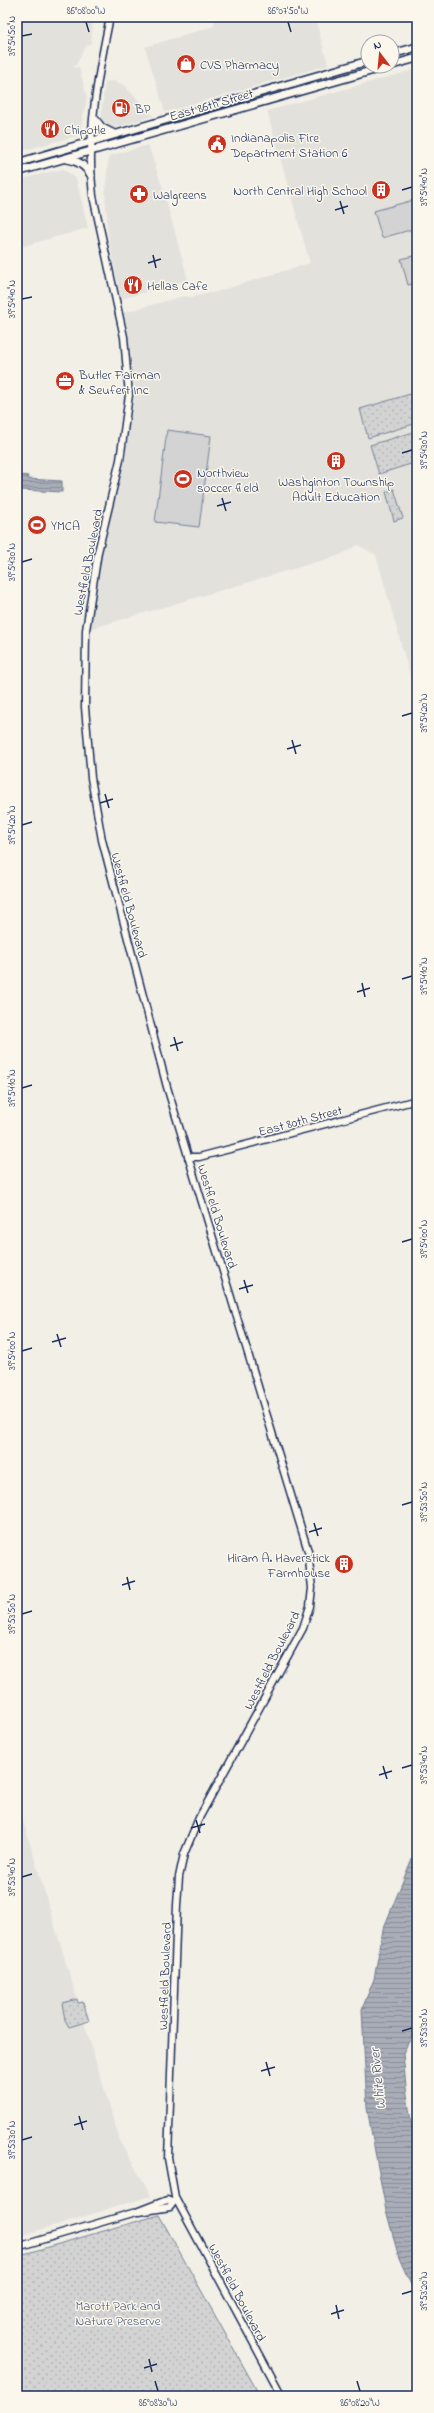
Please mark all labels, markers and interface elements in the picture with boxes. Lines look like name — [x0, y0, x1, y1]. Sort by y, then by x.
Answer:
text: 86°08'00"W — [67, 4, 106, 19]
text: 86°07'50"W — [268, 4, 308, 19]
text: 39°54'50"N — [5, 16, 20, 56]
north arrow — [360, 34, 400, 74]
text: N — [372, 37, 383, 54]
shop icon: CVS Pharmacy — [175, 53, 197, 75]
place label: CVS Pharmacy — [200, 56, 279, 76]
street label: East 86th Street — [167, 84, 256, 126]
fuel station icon: BP — [110, 97, 132, 119]
place label: BP — [134, 100, 151, 119]
restaurant icon: Chipotle — [39, 118, 61, 140]
place label: Chipotle — [64, 121, 106, 140]
place label: Indianapolis Fire Department Station 6 — [230, 129, 348, 163]
public building icon: Indianapolis Fire Department Station 6 — [206, 133, 228, 155]
text: 39°54'40"N — [417, 168, 432, 206]
building icon: North Central High School — [370, 179, 392, 201]
place label: North Central High School — [233, 182, 367, 202]
pharmacy icon: Walgreens — [128, 183, 150, 205]
place label: Walgreens — [153, 186, 207, 206]
restaurant icon: Hellas Cafe — [122, 274, 144, 296]
place label: Hellas Cafe — [147, 277, 208, 296]
text: 39°54'40"N — [5, 280, 20, 318]
place label: Butler Fairman & Seufert Inc — [78, 366, 160, 400]
office icon: Butler Fairman & Seufert Inc — [54, 370, 76, 392]
text: 39°54'30"N — [417, 431, 432, 469]
building icon: Washginton Township Adult Education — [325, 450, 347, 472]
place label: Northview soccer field — [197, 464, 259, 498]
sports icon: Northview soccer field — [172, 468, 194, 490]
place label: Washginton Township Adult Education — [278, 473, 394, 507]
street label: Westfield Boulevard — [69, 507, 108, 617]
sports icon: YMCA — [26, 514, 48, 536]
place label: YMCA — [51, 517, 80, 536]
text: 39°54'30"N — [5, 543, 20, 581]
text: 39°54'20"N — [417, 693, 432, 733]
text: 39°54'20"N — [5, 805, 20, 845]
street label: Westfield Boulevard — [105, 851, 152, 961]
text: 39°54'10"N — [417, 957, 432, 995]
text: 39°54'10"N — [5, 1069, 20, 1107]
street label: East 80th Street — [256, 1101, 345, 1142]
street label: Westfield Boulevard — [192, 1162, 242, 1272]
text: 39°54'00"N — [417, 1220, 432, 1258]
text: 39°54'00"N — [5, 1332, 20, 1370]
text: 39°53'50"N — [417, 1482, 432, 1522]
place label: Hiram A. Haverstick Farmhouse — [227, 1549, 330, 1583]
building icon: Hiram A. Haverstick Farmhouse — [333, 1553, 355, 1575]
text: 39°53'50"N — [5, 1594, 20, 1634]
street label: Westfield Boulevard — [239, 1608, 306, 1713]
text: 39°53'40"N — [417, 1746, 432, 1784]
text: 39°53'40"N — [5, 1858, 20, 1896]
street label: Westfield Boulevard — [154, 1921, 177, 2030]
text: 39°53'30"N — [417, 2009, 432, 2047]
water label: White River — [365, 2046, 392, 2110]
text: 39°53'30"N — [5, 2121, 20, 2159]
street label: Westfield Boulevard — [203, 2241, 271, 2346]
text: 39°53'20"N — [417, 2271, 432, 2311]
park label: Marott Park and Nature Preserve — [75, 2297, 161, 2331]
text: 86°08'30"W — [139, 2396, 177, 2411]
text: 86°08'20"W — [340, 2396, 380, 2411]

